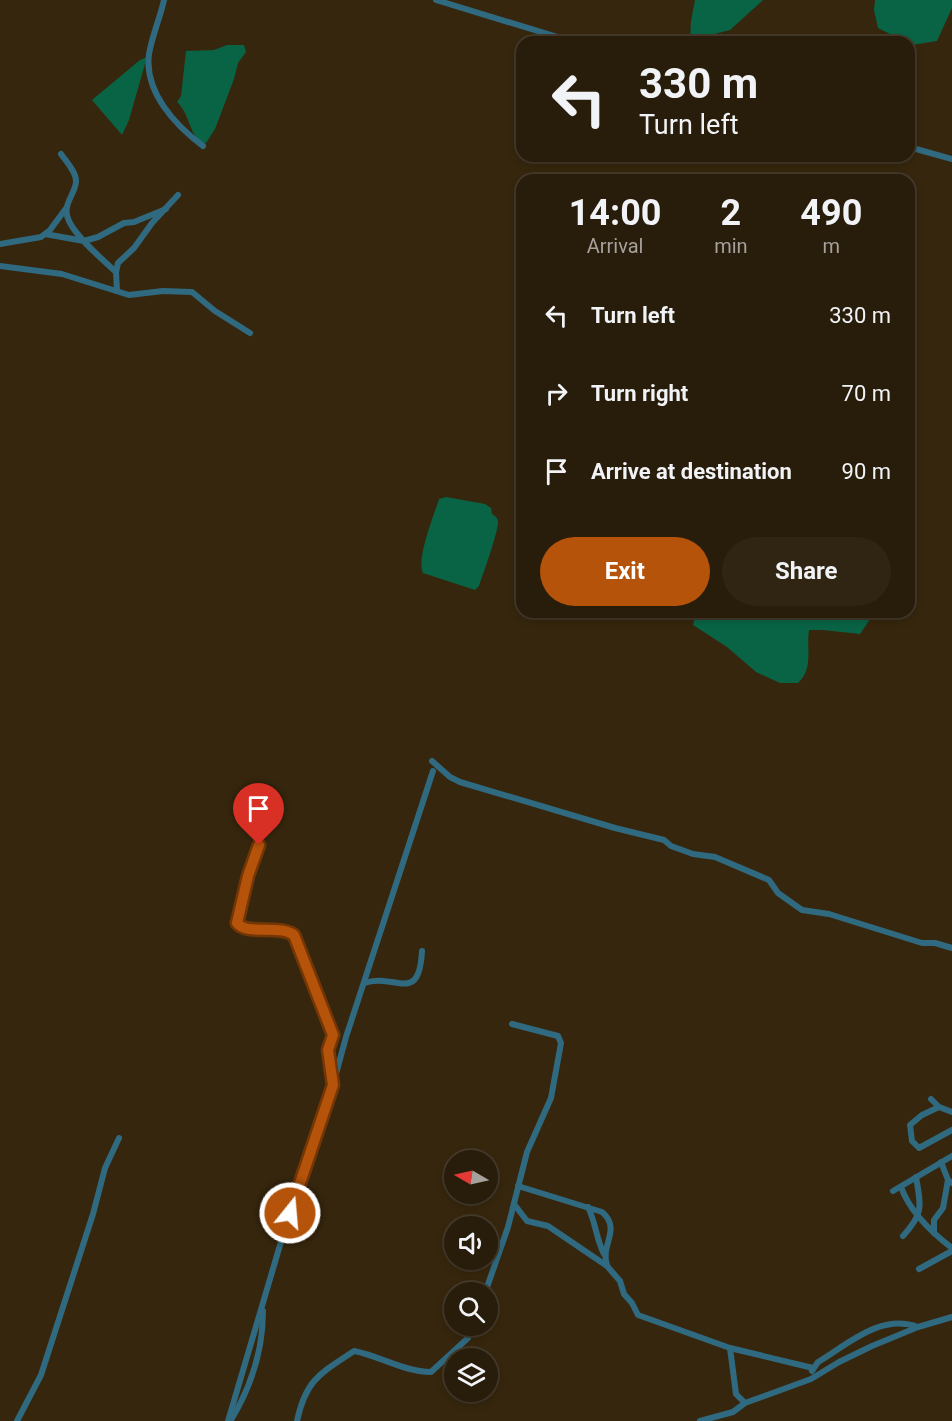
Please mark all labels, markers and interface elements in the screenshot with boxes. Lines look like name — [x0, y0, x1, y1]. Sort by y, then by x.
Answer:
text: 330 m — [639, 59, 758, 108]
icon: left — [540, 60, 618, 138]
text: Turn left — [639, 109, 739, 141]
text: 14:00 — [569, 192, 661, 234]
text: 2 — [721, 192, 741, 234]
text: 490 — [800, 192, 862, 234]
text: Arrival — [587, 234, 643, 258]
text: min — [714, 234, 748, 258]
text: m — [823, 234, 840, 258]
icon: left — [540, 299, 573, 332]
text: Turn left — [591, 303, 675, 328]
text: 330 m — [829, 303, 891, 328]
icon: right — [540, 377, 573, 410]
text: Turn right — [591, 381, 688, 406]
text: 70 m — [842, 381, 891, 406]
icon: arrive — [540, 455, 573, 488]
text: Arrive at destination — [591, 459, 792, 484]
text: 90 m — [842, 459, 891, 484]
button: Exit — [540, 537, 710, 606]
button: Share — [722, 537, 891, 606]
pin — [233, 783, 284, 845]
icon: arrive — [242, 792, 275, 825]
north arrow — [444, 1150, 498, 1204]
map controls — [444, 1150, 498, 1402]
position arrow — [258, 1181, 322, 1245]
button: sound — [444, 1216, 498, 1270]
button: search — [444, 1282, 498, 1336]
button: layers — [444, 1348, 498, 1402]

